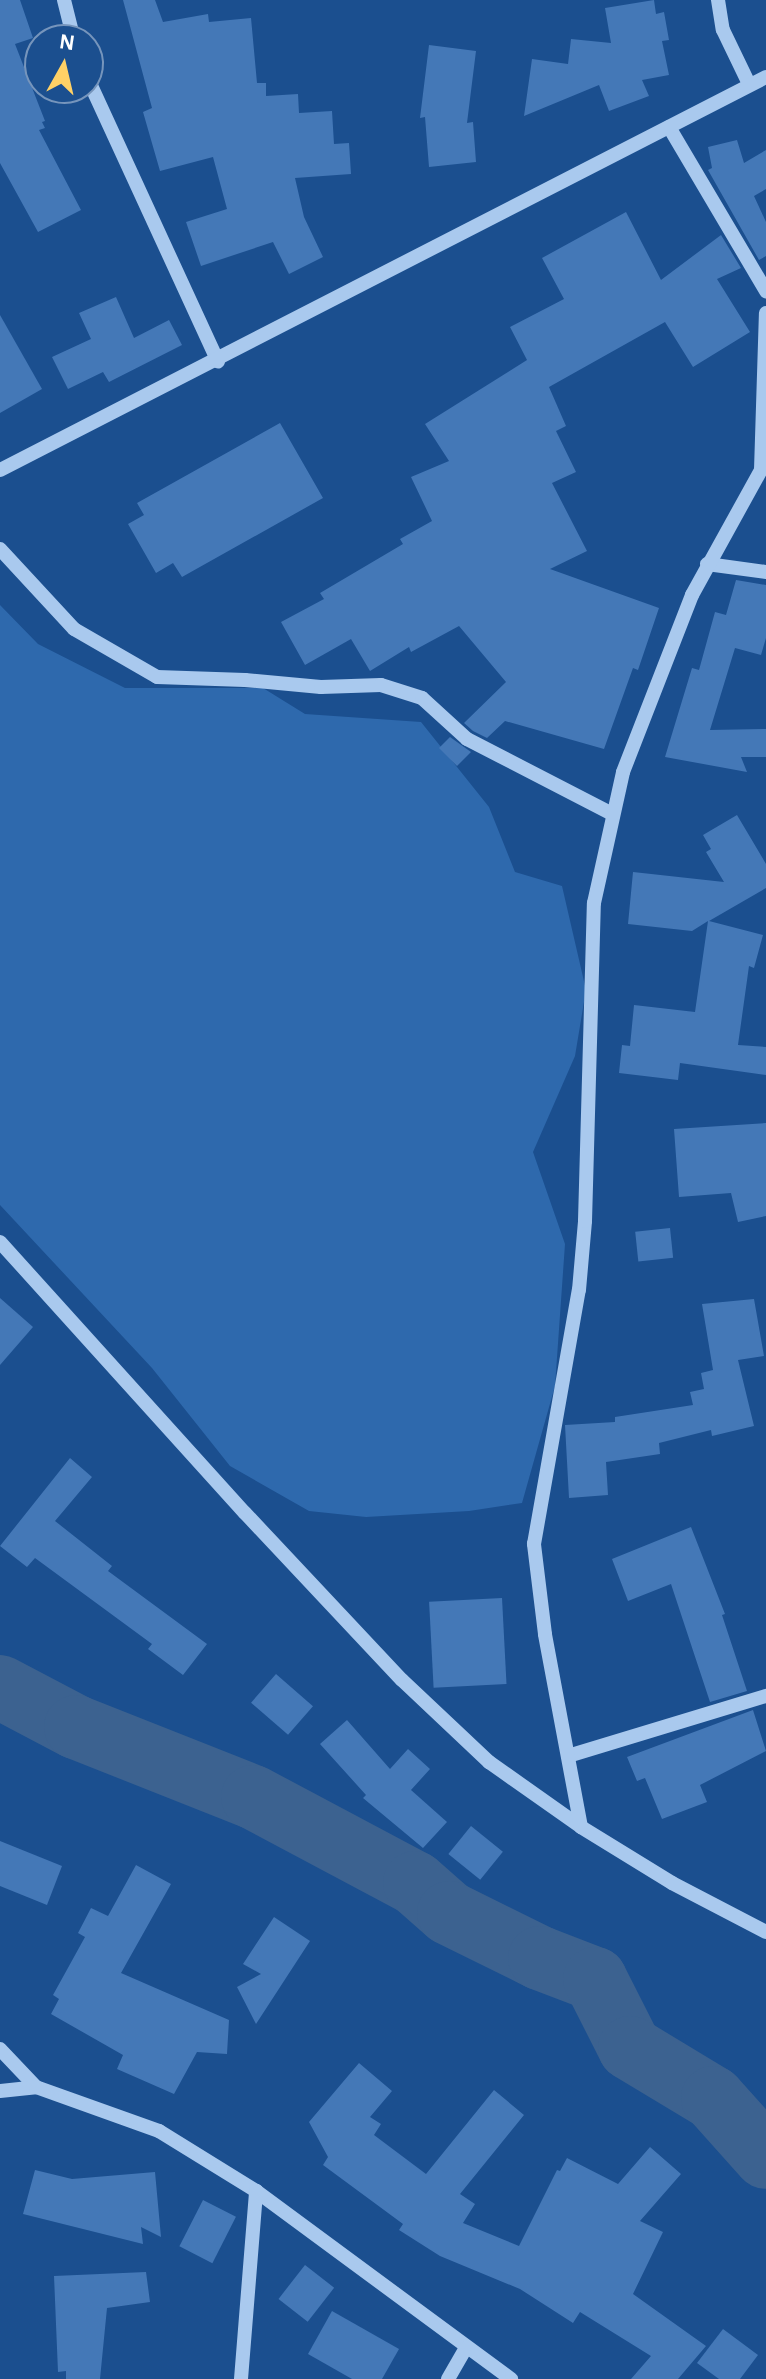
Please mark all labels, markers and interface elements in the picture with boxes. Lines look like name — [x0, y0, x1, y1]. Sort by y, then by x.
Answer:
north arrow — [24, 24, 104, 104]
text: N — [58, 30, 76, 54]

